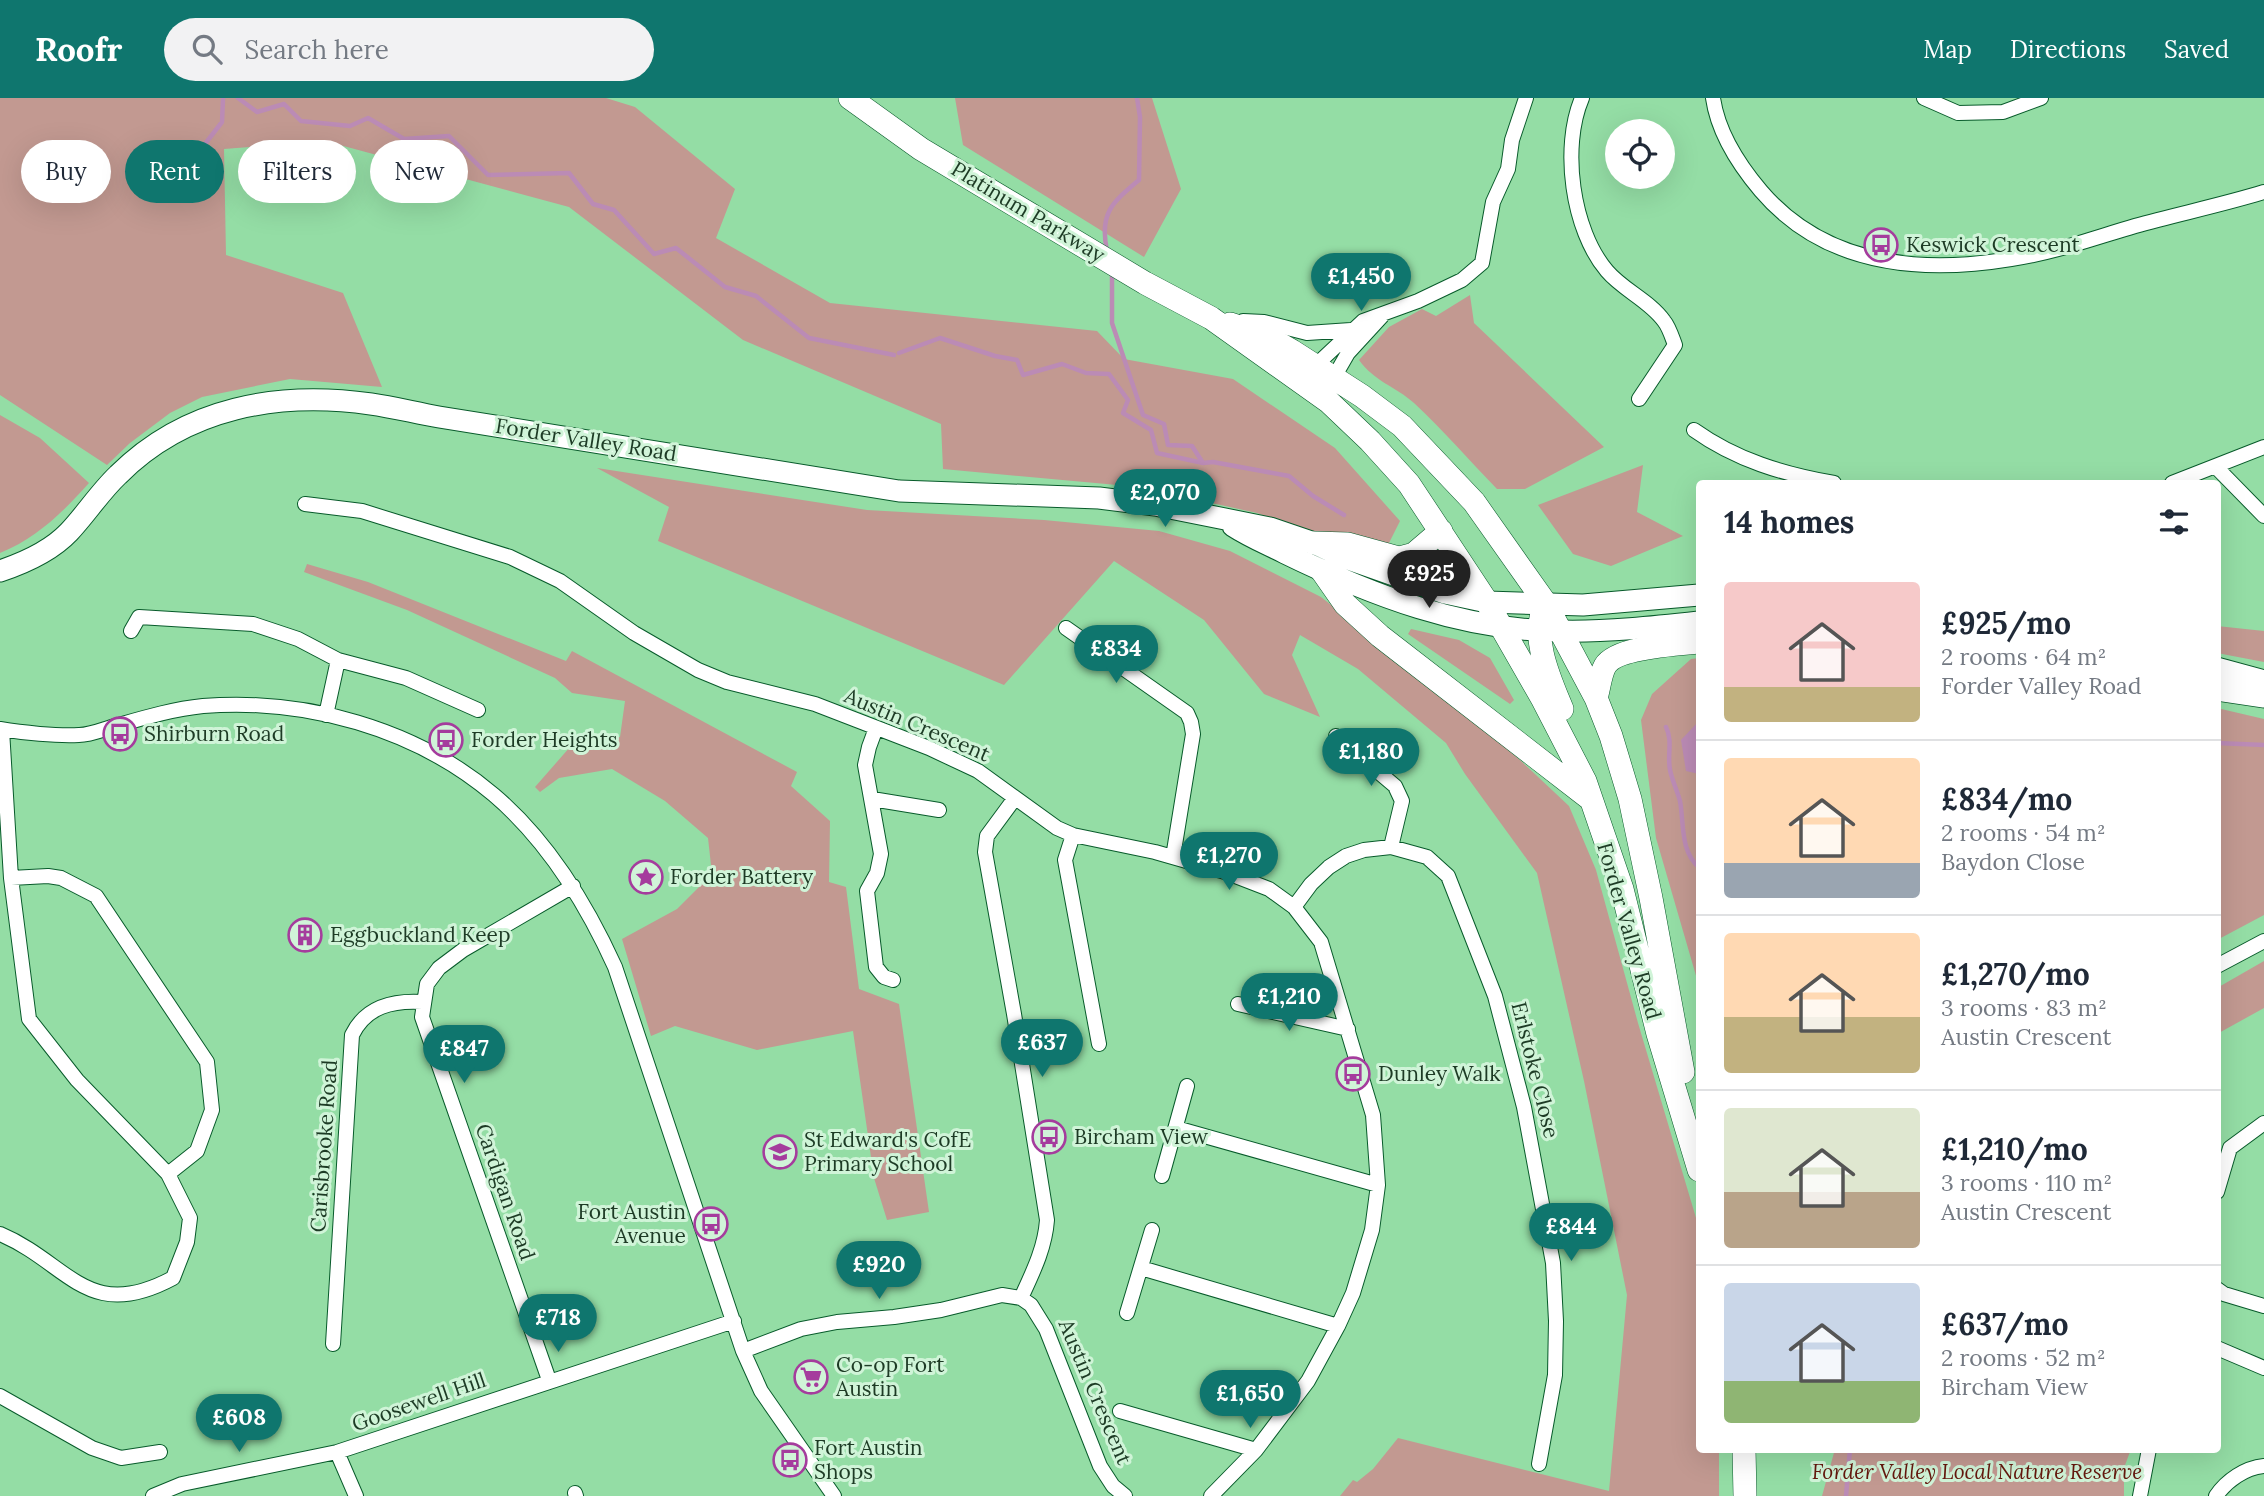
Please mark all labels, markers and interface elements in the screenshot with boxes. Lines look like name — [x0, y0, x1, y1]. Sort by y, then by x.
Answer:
search box — [164, 18, 654, 81]
text: Roofr — [35, 28, 122, 70]
icon: search — [188, 30, 226, 68]
text: Search here — [244, 33, 389, 66]
text: Map — [1923, 34, 1972, 65]
text: Directions — [2010, 34, 2126, 65]
text: Saved — [2164, 34, 2229, 65]
map controls — [1605, 119, 1675, 189]
button: locate — [1605, 119, 1675, 189]
chip: Buy — [21, 140, 111, 203]
chip: Rent — [125, 140, 224, 203]
chip: Filters — [238, 140, 356, 203]
chip: New — [370, 140, 468, 203]
street label: Platinum Parkway — [946, 155, 1110, 268]
bus stop icon: Keswick Crescent — [1862, 226, 1900, 264]
place label: Keswick Crescent — [1906, 231, 2081, 258]
pin: £1,450 — [1304, 254, 1418, 313]
text: £1,450 — [1327, 261, 1395, 290]
street label: Forder Valley Road — [494, 412, 679, 467]
pin: £2,070 — [1108, 470, 1222, 529]
text: £2,070 — [1130, 477, 1200, 506]
text: 14 homes — [1724, 503, 1854, 541]
icon: filters — [2155, 503, 2193, 541]
pin: £925 — [1388, 550, 1470, 610]
text: £925 — [1403, 558, 1455, 587]
text: £925/mo — [1941, 604, 2071, 642]
icon: home — [1780, 610, 1864, 694]
pin: £834 — [1075, 626, 1157, 685]
text: £834 — [1090, 633, 1142, 662]
text: 2 rooms · 64 m² — [1941, 642, 2106, 671]
text: Forder Valley Road — [1941, 671, 2142, 700]
street label: Austin Crescent — [839, 681, 995, 768]
bus stop icon: Shirburn Road — [101, 715, 139, 753]
place label: Shirburn Road — [144, 720, 284, 747]
bus stop icon: Forder Heights — [427, 721, 465, 759]
place label: Forder Heights — [471, 726, 618, 753]
pin: £1,180 — [1314, 728, 1428, 788]
text: £1,180 — [1338, 736, 1404, 765]
text: £834/mo — [1941, 780, 2072, 818]
icon: home — [1780, 786, 1864, 870]
text: 2 rooms · 54 m² — [1941, 818, 2106, 847]
pin: £1,270 — [1172, 832, 1286, 892]
street label: Forder Valley Road — [1591, 839, 1668, 1023]
text: £1,270 — [1196, 840, 1262, 869]
text: Baydon Close — [1941, 847, 2085, 876]
place icon: Forder Battery — [627, 858, 665, 896]
place label: Forder Battery — [670, 863, 813, 890]
building icon: Eggbuckland Keep — [286, 916, 324, 954]
place label: Eggbuckland Keep — [330, 921, 511, 948]
text: £1,270/mo — [1941, 955, 2090, 993]
icon: home — [1780, 961, 1864, 1045]
pin: £1,210 — [1232, 974, 1346, 1033]
text: £1,210 — [1257, 981, 1321, 1010]
text: 3 rooms · 83 m² — [1941, 993, 2107, 1022]
street label: Erlstoke Close — [1505, 999, 1565, 1141]
pin: £637 — [1001, 1020, 1083, 1079]
text: Austin Crescent — [1941, 1022, 2111, 1051]
pin: £847 — [423, 1026, 505, 1085]
text: £637 — [1017, 1027, 1067, 1056]
text: £847 — [439, 1033, 489, 1062]
bus stop icon: Dunley Walk — [1334, 1055, 1372, 1093]
street label: Carisbrooke Road — [304, 1059, 343, 1233]
place label: Dunley Walk — [1378, 1060, 1501, 1087]
bus stop icon: Bircham View — [1030, 1118, 1068, 1156]
street label: Cardigan Road — [470, 1120, 541, 1264]
place label: Bircham View — [1074, 1123, 1208, 1150]
place label: St Edward's CofE Primary School — [804, 1126, 971, 1177]
text: £1,210/mo — [1941, 1130, 2088, 1168]
school or university icon: St Edward's CofE Primary School — [761, 1133, 799, 1171]
icon: home — [1780, 1136, 1864, 1220]
text: 3 rooms · 110 m² — [1941, 1168, 2112, 1197]
text: Austin Crescent — [1941, 1197, 2111, 1226]
place label: Fort Austin Avenue — [577, 1198, 686, 1249]
pin: £844 — [1530, 1204, 1612, 1263]
bus stop icon: Fort Austin Avenue — [692, 1205, 730, 1243]
text: £844 — [1545, 1211, 1597, 1240]
pin: £920 — [838, 1242, 920, 1301]
text: £920 — [852, 1249, 906, 1278]
pin: £718 — [517, 1294, 599, 1354]
text: £718 — [535, 1302, 581, 1331]
text: £637/mo — [1941, 1305, 2068, 1343]
icon: home — [1780, 1311, 1864, 1395]
street label: Austin Crescent — [1052, 1314, 1139, 1469]
text: 2 rooms · 52 m² — [1941, 1343, 2106, 1372]
place label: Co-op Fort Austin — [835, 1351, 945, 1402]
supermarket icon: Co-op Fort Austin — [792, 1358, 830, 1396]
street label: Goosewell Hill — [348, 1366, 489, 1437]
pin: £1,650 — [1193, 1370, 1307, 1430]
text: Bircham View — [1941, 1372, 2088, 1401]
text: £1,650 — [1216, 1378, 1284, 1407]
pin: £608 — [198, 1394, 280, 1454]
text: £608 — [212, 1402, 266, 1431]
place label: Fort Austin Shops — [814, 1434, 923, 1485]
bus stop icon: Fort Austin Shops — [771, 1441, 809, 1479]
park label: Forder Valley Local Nature Reserve — [1812, 1458, 2142, 1485]

